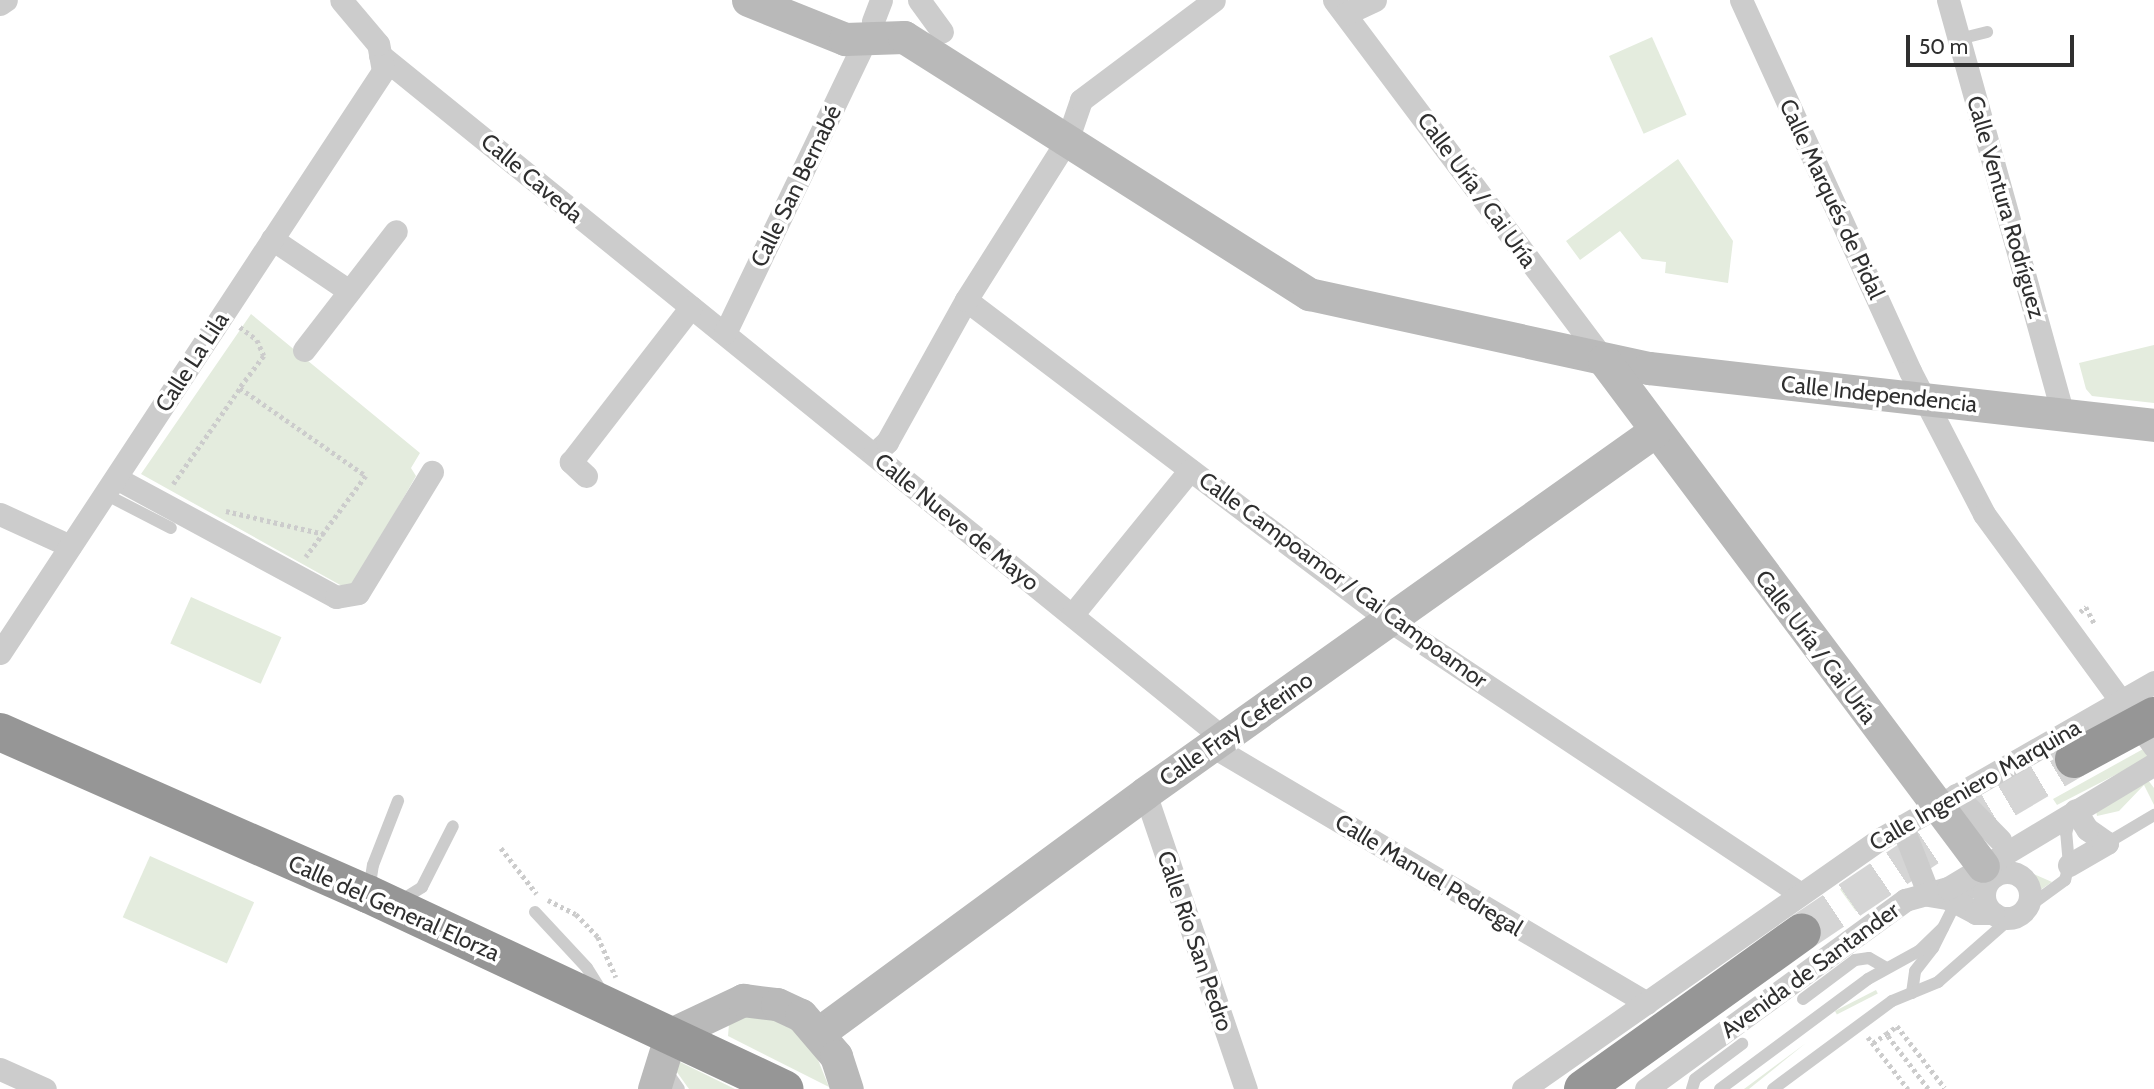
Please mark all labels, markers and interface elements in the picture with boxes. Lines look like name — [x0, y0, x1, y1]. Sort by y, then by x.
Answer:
scale bar — [1909, 21, 2077, 65]
text: 50 m — [1919, 34, 1968, 59]
street label: Calle Ventura Rodríguez — [1961, 93, 2051, 321]
street label: Calle Marqués de Pidal — [1774, 95, 1890, 303]
street label: Calle San Bernabé — [745, 101, 847, 271]
street label: Calle Uría / Cai Uría — [1412, 107, 1542, 273]
street label: Calle Caveda — [475, 127, 589, 229]
street label: Calle La Lila — [150, 307, 234, 417]
street label: Calle Independencia — [1780, 370, 1978, 418]
street label: Calle Nueve de Mayo — [869, 447, 1045, 597]
street label: Calle Campoamor / Cai Campoamor — [1193, 466, 1493, 694]
street label: Calle Uría / Cai Uría — [1749, 565, 1883, 729]
street label: Calle Fray Ceferino — [1154, 666, 1318, 792]
street label: Calle Ingeniero Marquina — [1865, 713, 2085, 857]
street label: Calle Manuel Pedregal — [1330, 808, 1528, 942]
street label: Calle Río San Pedro — [1151, 847, 1239, 1035]
street label: Calle del General Elorza — [284, 849, 504, 967]
street label: Avenida de Santander — [1716, 896, 1904, 1044]

